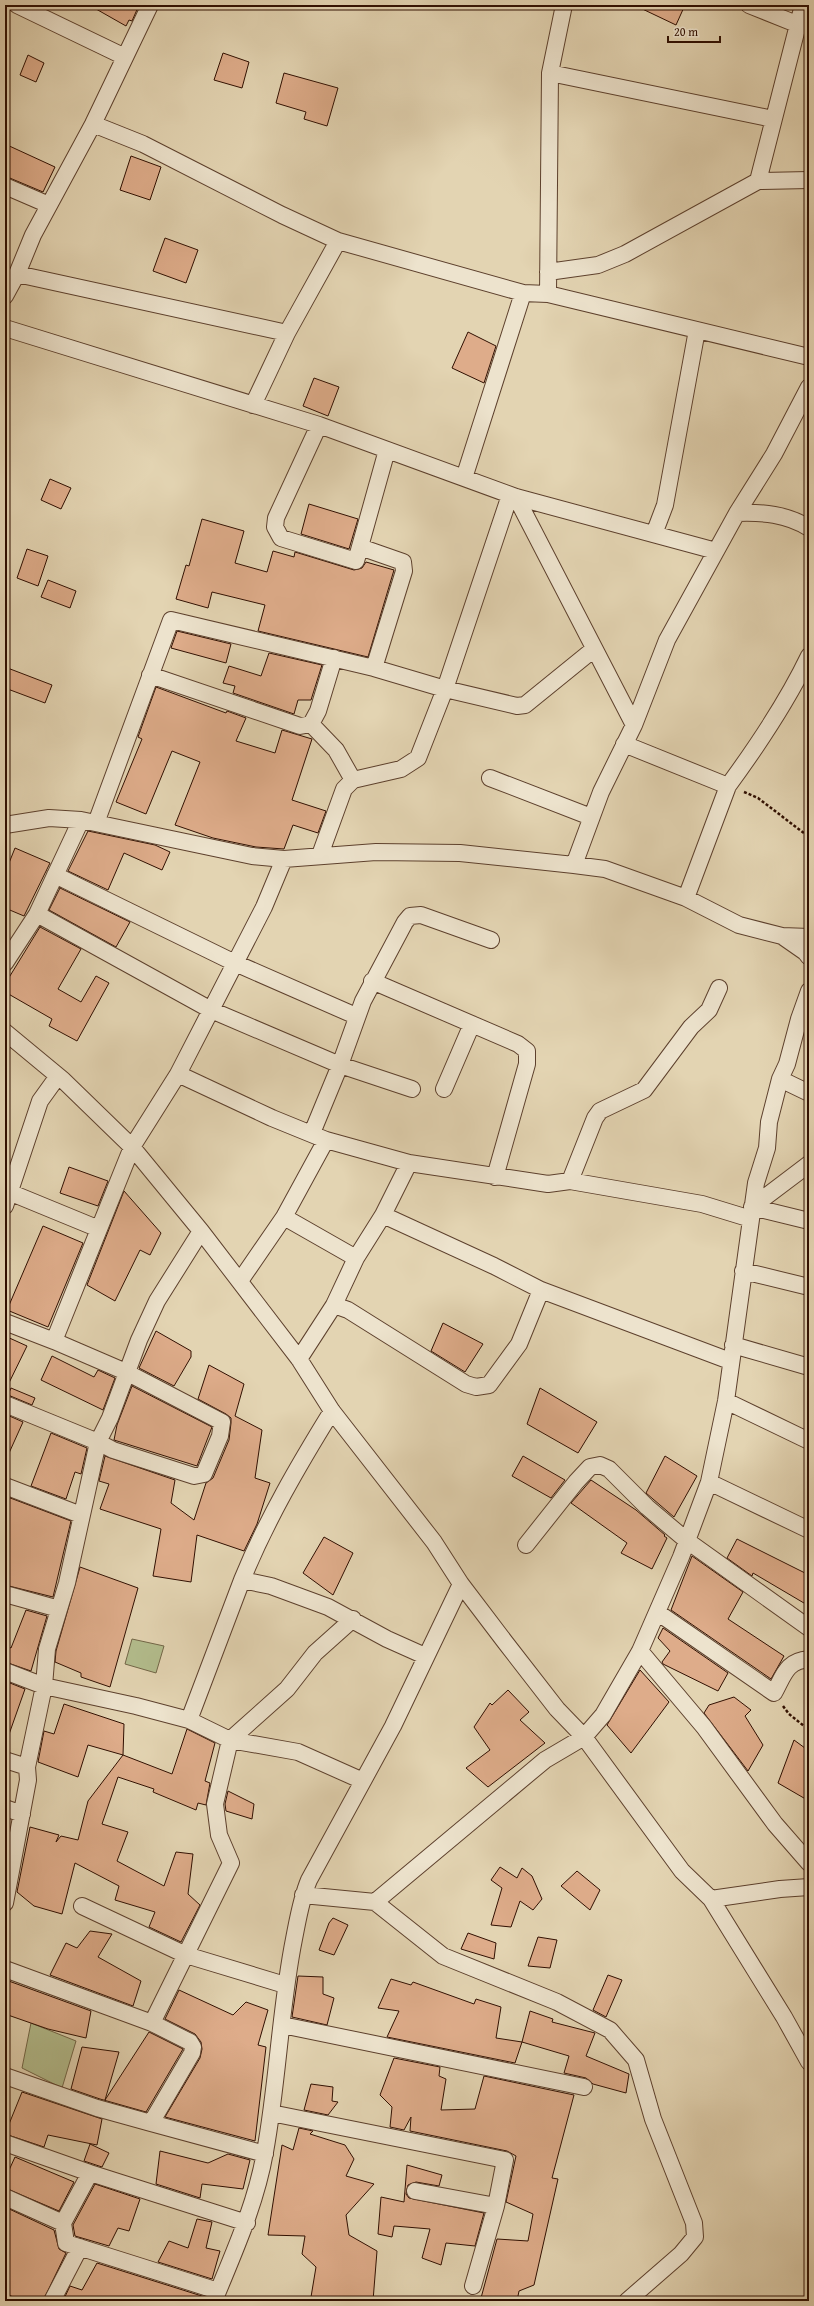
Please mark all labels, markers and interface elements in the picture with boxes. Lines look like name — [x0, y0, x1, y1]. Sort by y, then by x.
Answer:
scale bar — [668, 18, 720, 44]
text: 20 m — [674, 23, 698, 40]

